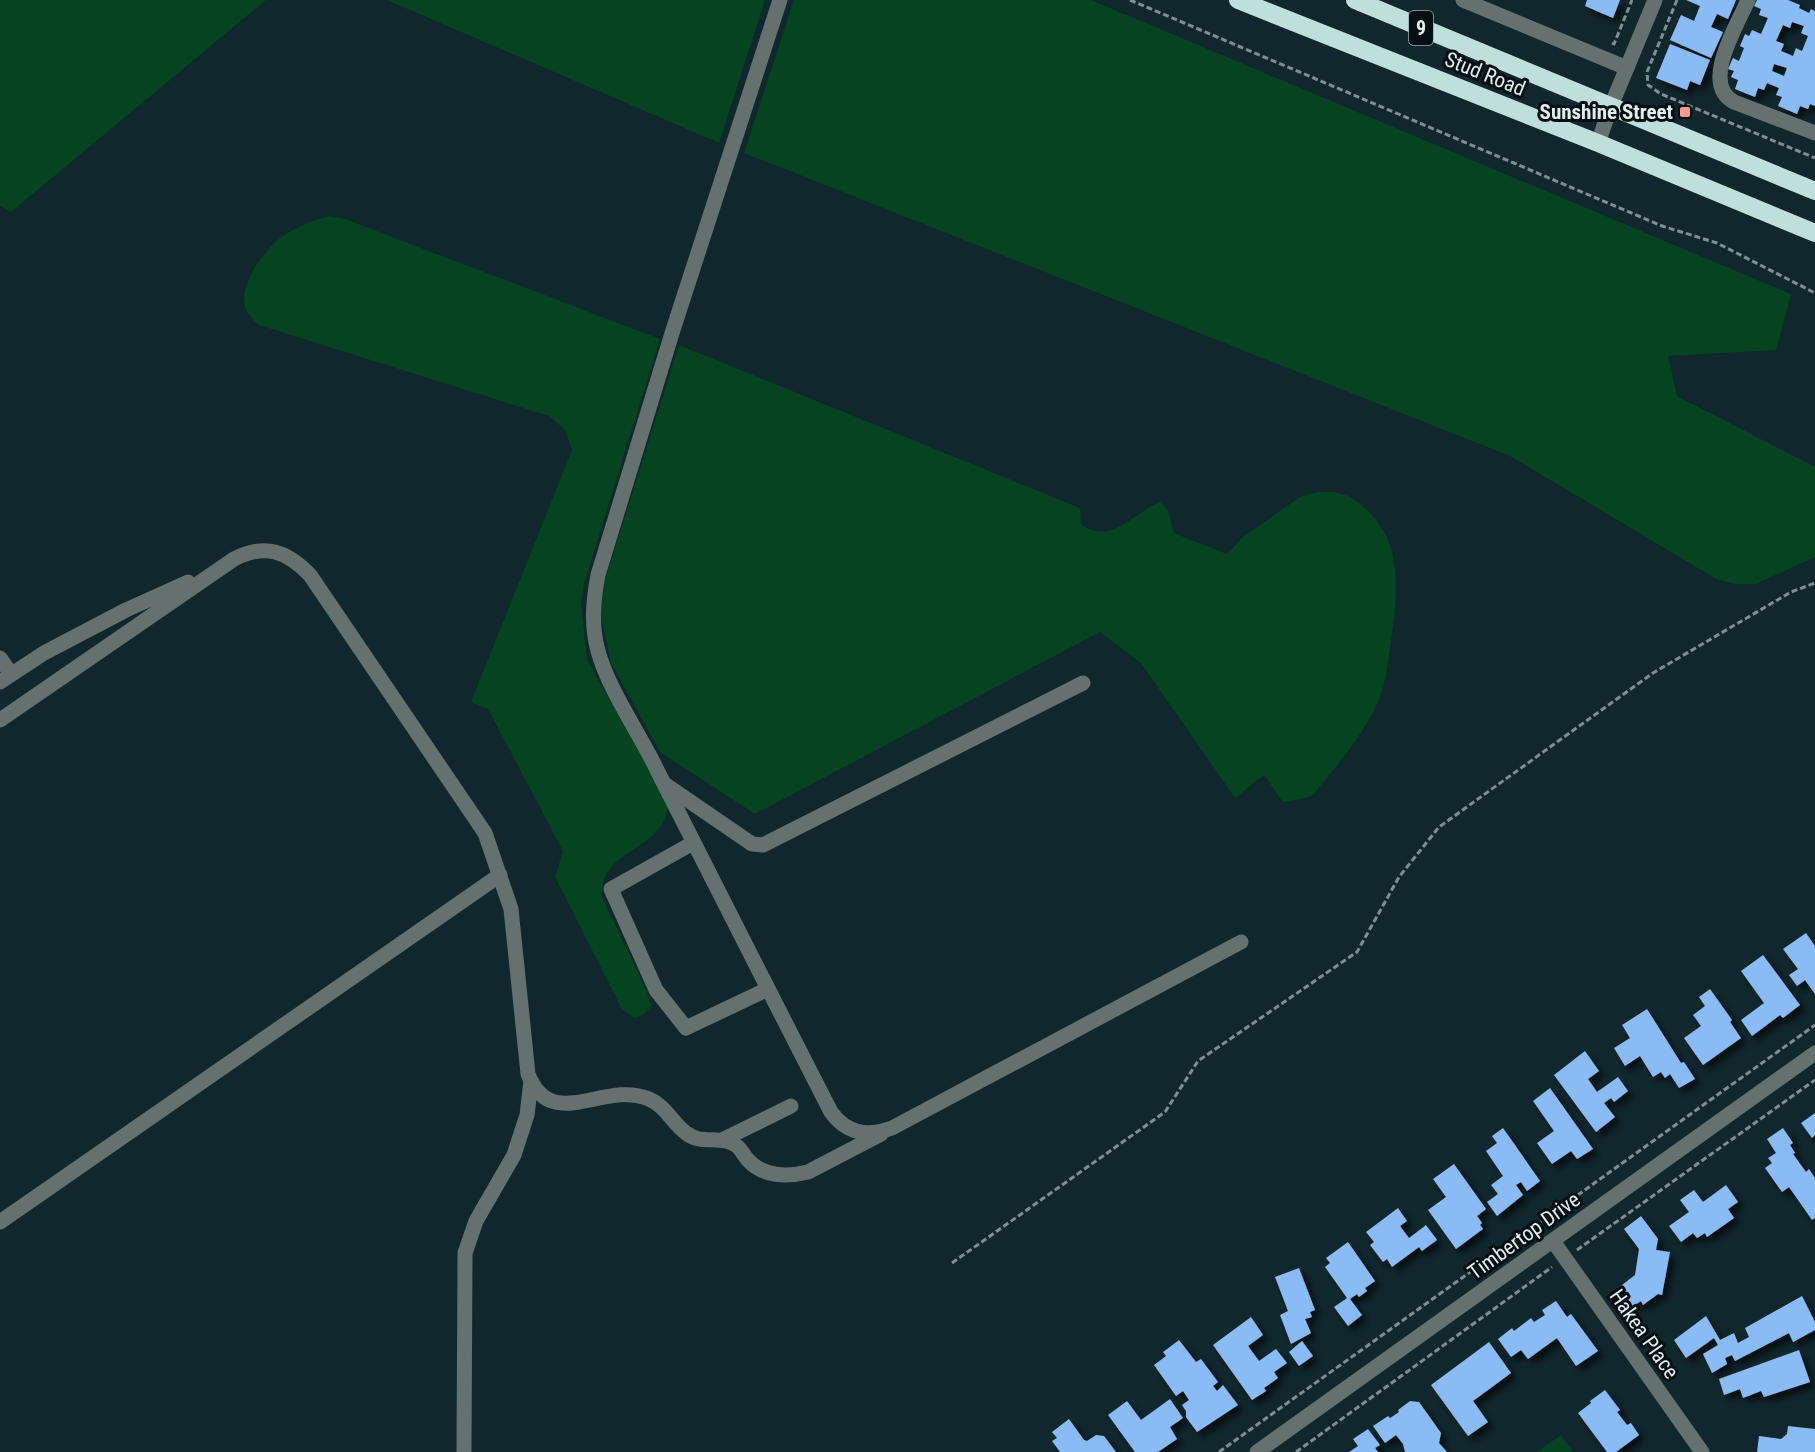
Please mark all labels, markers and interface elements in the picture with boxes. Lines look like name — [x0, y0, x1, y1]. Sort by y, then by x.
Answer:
road number: 9 — [1409, 11, 1433, 45]
street label: Stud Road — [1441, 47, 1529, 101]
place label: Sunshine Street — [1540, 100, 1673, 124]
marker: Sunshine Street — [1678, 105, 1692, 119]
street label: Timbertop Drive — [1463, 1187, 1585, 1285]
street label: Hakea Place — [1605, 1285, 1683, 1383]

